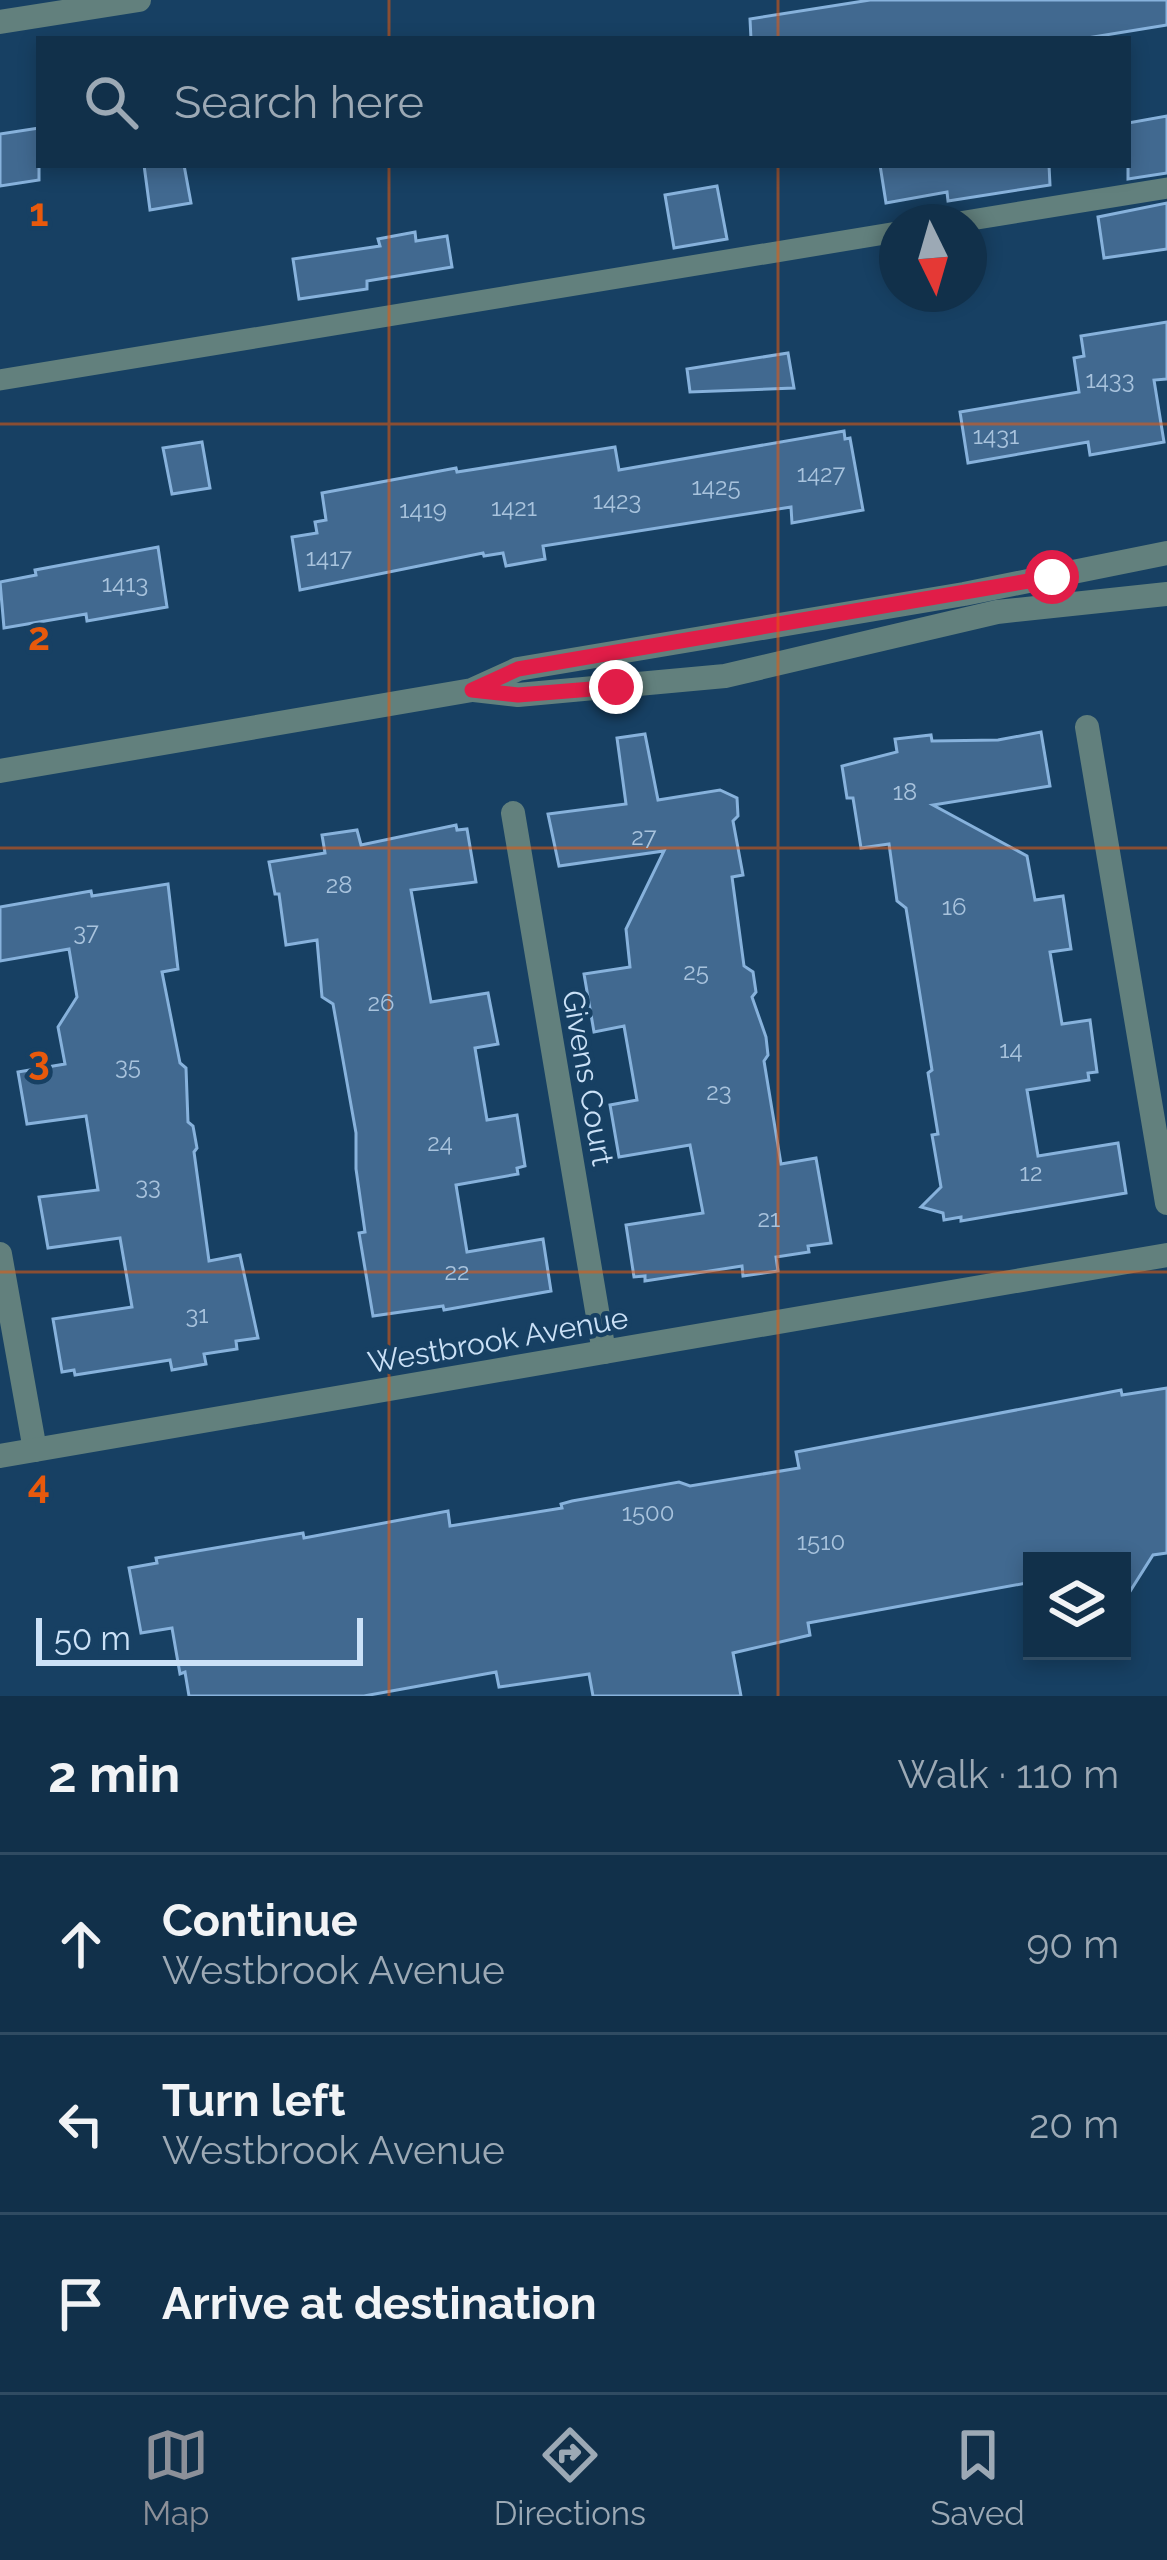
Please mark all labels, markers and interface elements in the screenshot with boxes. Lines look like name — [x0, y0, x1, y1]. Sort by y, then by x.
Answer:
search box — [36, 36, 1131, 168]
icon: search — [78, 69, 144, 135]
text: Search here — [174, 76, 424, 129]
text: 1 — [29, 189, 49, 235]
north arrow — [879, 204, 987, 312]
house number: 1433 — [1085, 365, 1135, 394]
house number: 1431 — [973, 421, 1019, 450]
house number: 1427 — [797, 459, 846, 488]
house number: 1425 — [692, 472, 740, 501]
house number: 1423 — [593, 486, 641, 515]
house number: 1421 — [491, 493, 537, 522]
house number: 1419 — [399, 495, 447, 524]
house number: 1417 — [306, 543, 352, 572]
route start — [1025, 550, 1079, 604]
house number: 1413 — [102, 569, 148, 598]
text: 2 — [28, 613, 50, 659]
route end — [589, 660, 643, 714]
house number: 18 — [893, 777, 917, 806]
house number: 27 — [631, 822, 657, 851]
house number: 28 — [326, 870, 352, 899]
house number: 16 — [942, 892, 966, 921]
house number: 37 — [73, 917, 99, 946]
house number: 25 — [683, 957, 709, 986]
house number: 26 — [368, 988, 394, 1017]
street label: Givens Court — [555, 988, 621, 1168]
house number: 14 — [999, 1035, 1023, 1064]
text: 3 — [28, 1037, 50, 1083]
house number: 35 — [115, 1051, 141, 1080]
house number: 23 — [706, 1077, 732, 1106]
house number: 24 — [427, 1128, 453, 1157]
house number: 12 — [1020, 1158, 1042, 1187]
house number: 33 — [135, 1171, 161, 1200]
house number: 21 — [758, 1204, 780, 1233]
house number: 22 — [444, 1257, 470, 1286]
house number: 31 — [185, 1300, 209, 1329]
street label: Westbrook Avenue — [365, 1300, 631, 1380]
text: 4 — [28, 1461, 50, 1507]
house number: 1500 — [622, 1498, 674, 1527]
house number: 1510 — [797, 1527, 845, 1556]
map controls — [1023, 1552, 1131, 1660]
button: layers — [1023, 1552, 1131, 1660]
scale bar — [36, 1612, 363, 1665]
text: 50 m — [54, 1619, 131, 1658]
text: 2 min — [48, 1744, 180, 1804]
text: Walk · 110 m — [897, 1751, 1119, 1797]
text: Continue — [162, 1894, 358, 1947]
icon: ahead — [48, 1911, 114, 1977]
text: 90 m — [1026, 1921, 1119, 1967]
text: Westbrook Avenue — [162, 1947, 505, 1993]
text: Turn left — [162, 2074, 345, 2127]
icon: left — [48, 2091, 114, 2157]
text: 20 m — [1029, 2101, 1119, 2147]
text: Westbrook Avenue — [162, 2127, 505, 2173]
icon: arrive — [48, 2271, 114, 2337]
text: Arrive at destination — [162, 2277, 597, 2330]
tab: Map — [142, 2422, 209, 2533]
tab: Directions — [494, 2422, 646, 2533]
tab: Saved — [930, 2422, 1025, 2533]

